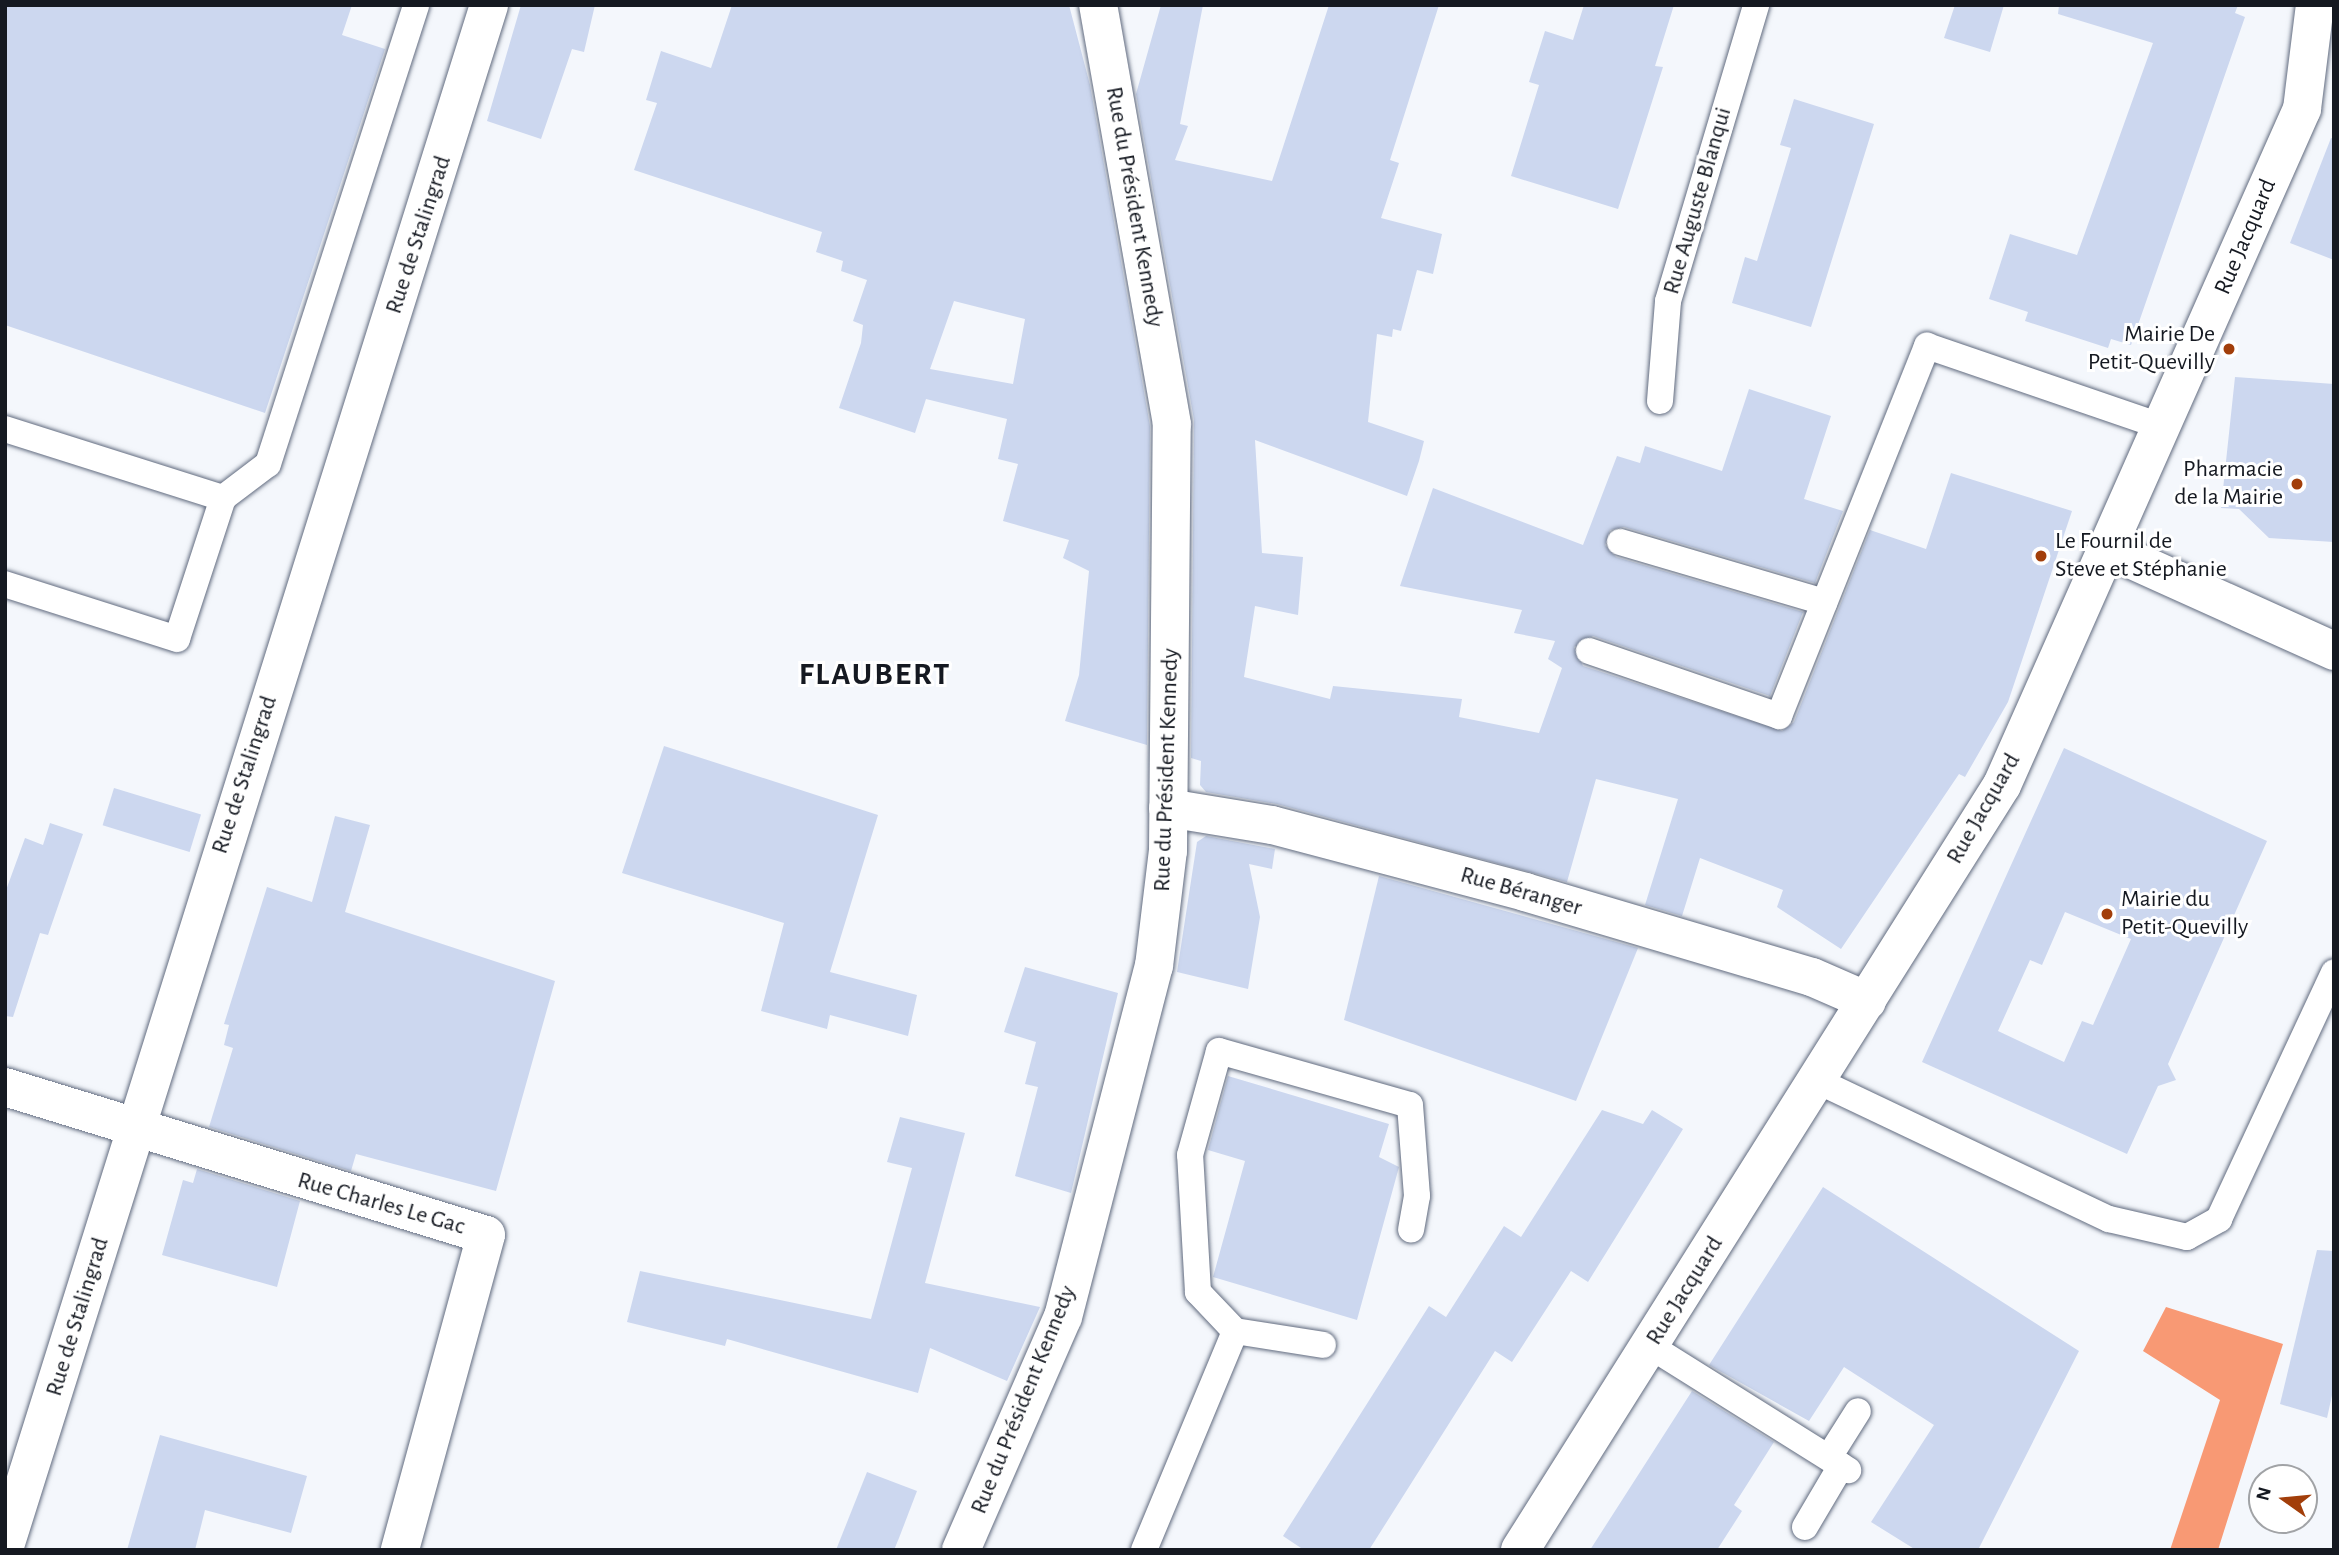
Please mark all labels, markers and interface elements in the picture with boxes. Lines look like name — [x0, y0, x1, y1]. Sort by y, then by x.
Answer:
street label: Rue du Président Kennedy — [1099, 84, 1169, 330]
street label: Rue Auguste Blanqui — [1658, 104, 1738, 298]
street label: Rue de Stalingrad — [380, 152, 458, 318]
street label: Rue Jacquard — [2209, 175, 2283, 299]
place label: Mairie De Petit-Quevilly — [2088, 321, 2215, 377]
marker: Mairie De Petit-Quevilly — [2221, 341, 2237, 357]
place label: Pharmacie de la Mairie — [2174, 456, 2283, 512]
marker: Pharmacie de la Mairie — [2289, 476, 2305, 492]
place label: Le Fournil de Steve et Stéphanie — [2055, 528, 2227, 584]
marker: Le Fournil de Steve et Stéphanie — [2033, 548, 2049, 564]
street label: Rue du Président Kennedy — [1148, 648, 1186, 892]
district label: FLAUBERT — [800, 655, 950, 693]
street label: Rue de Stalingrad — [206, 692, 284, 858]
street label: Rue Jacquard — [1941, 749, 2027, 869]
street label: Rue Béranger — [1457, 861, 1585, 923]
place label: Mairie du Petit-Quevilly — [2121, 886, 2248, 942]
marker: Mairie du Petit-Quevilly — [2099, 906, 2115, 922]
street label: Rue Charles Le Gac — [294, 1166, 468, 1242]
street label: Rue Jacquard — [1640, 1231, 1730, 1351]
street label: Rue de Stalingrad — [40, 1234, 116, 1400]
street label: Rue du Président Kennedy — [965, 1282, 1083, 1518]
north arrow — [2248, 1464, 2318, 1534]
text: N — [2253, 1485, 2275, 1503]

